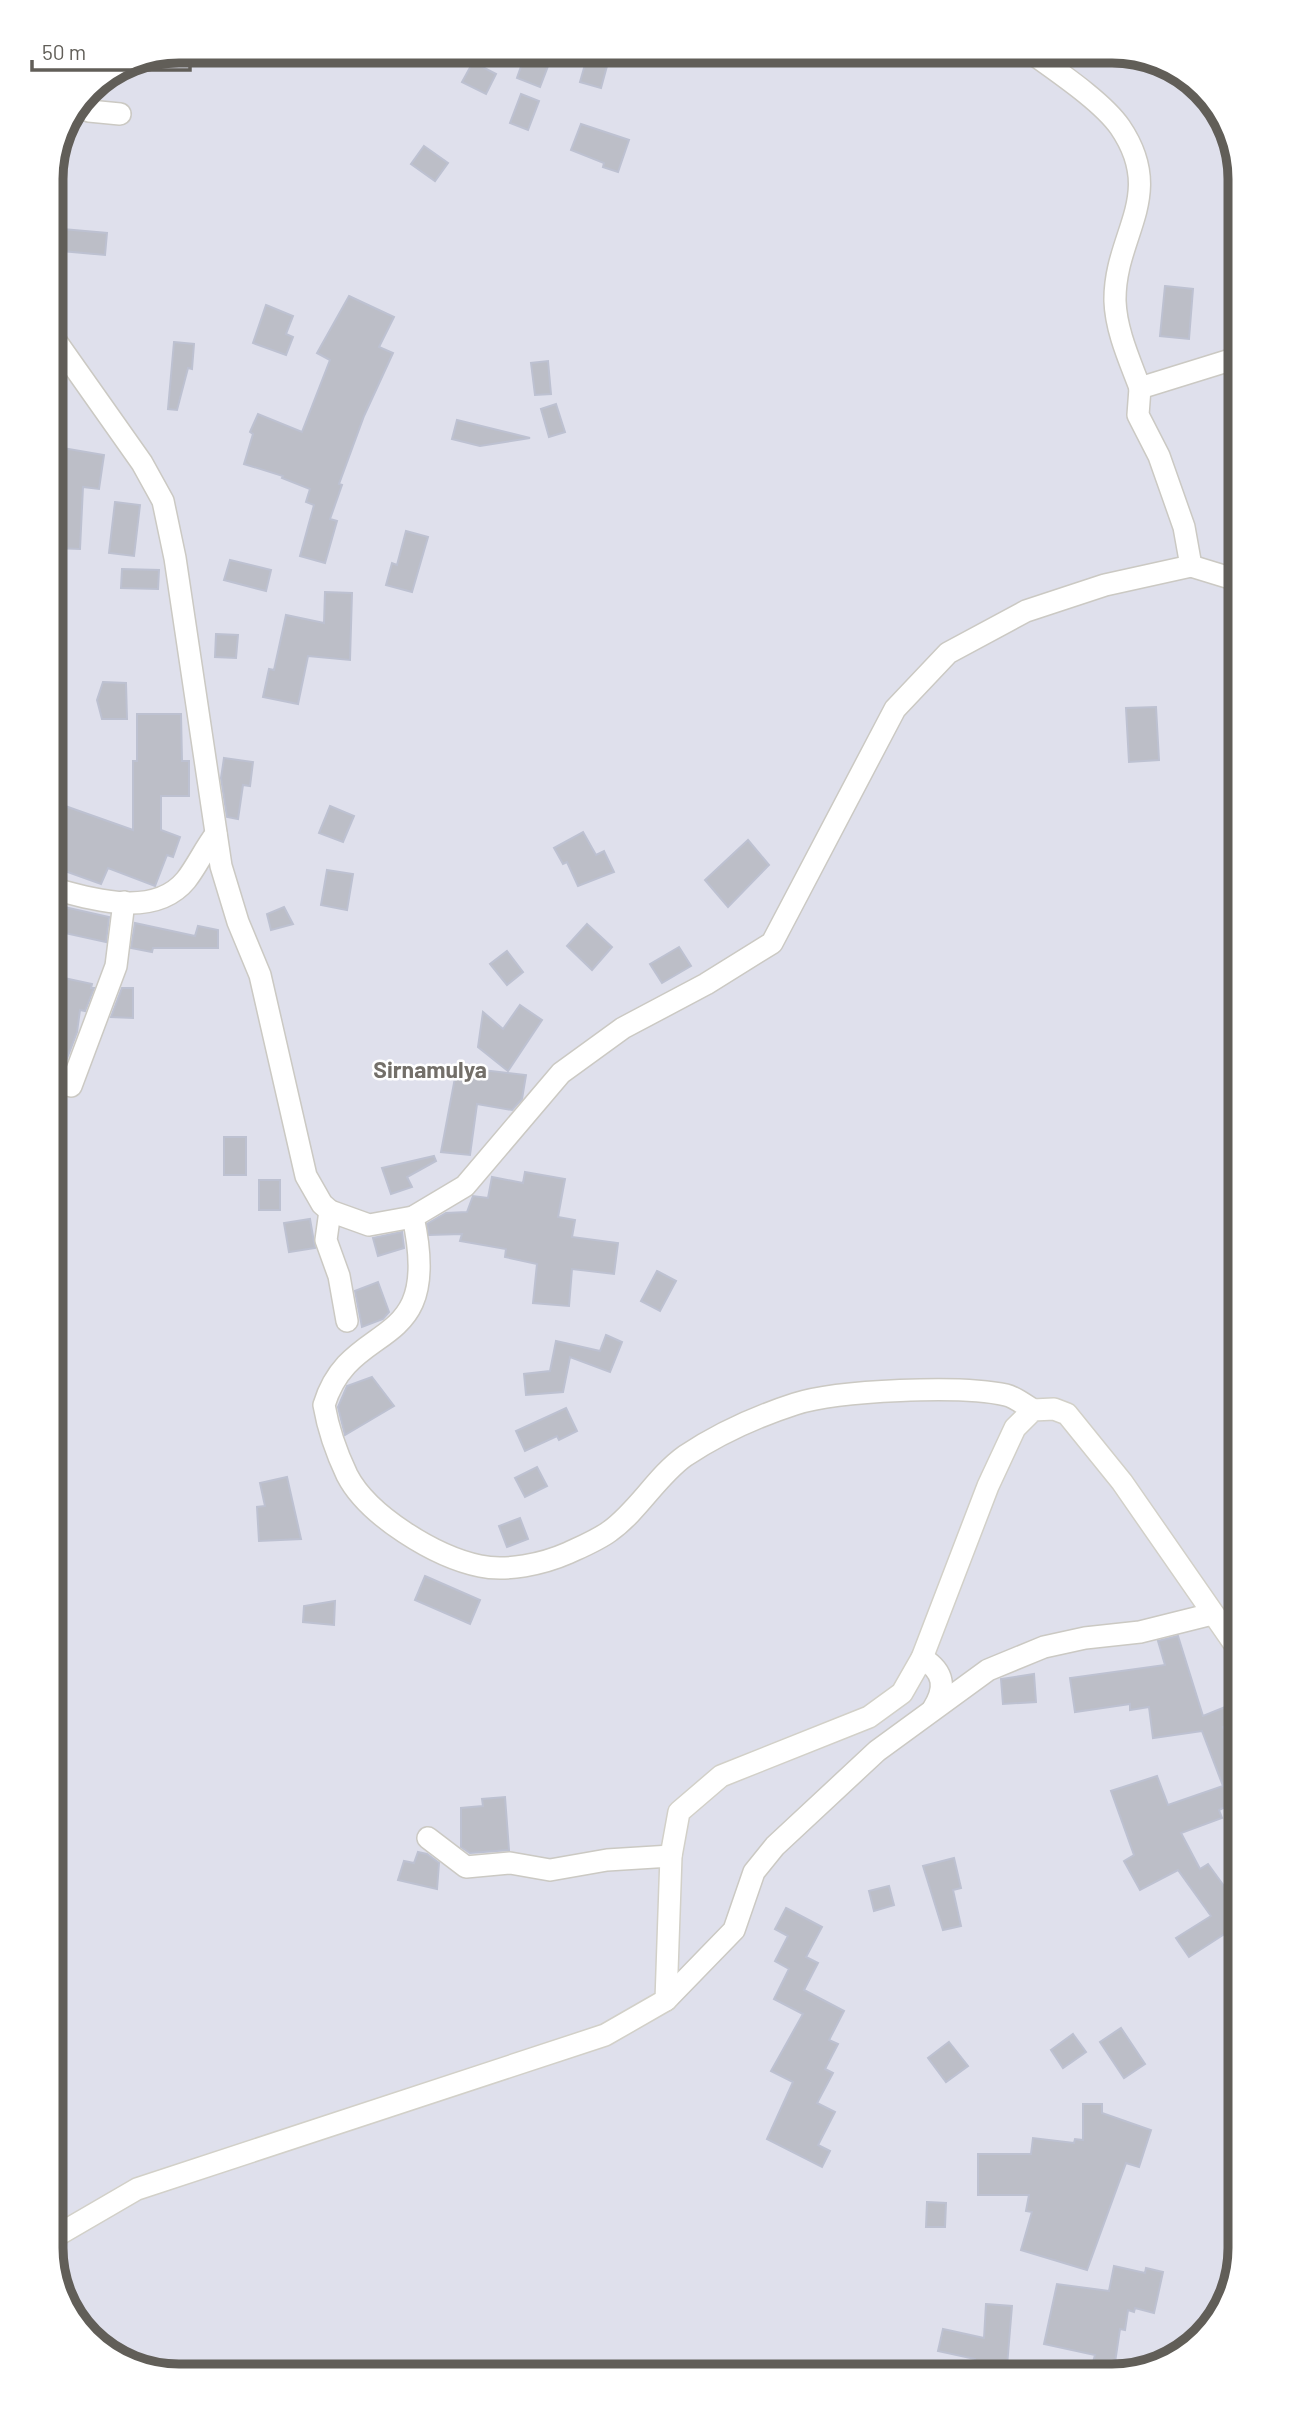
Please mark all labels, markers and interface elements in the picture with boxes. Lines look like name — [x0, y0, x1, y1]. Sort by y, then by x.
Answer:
scale bar — [32, 28, 189, 72]
text: 50 m — [42, 39, 86, 64]
district label: Sirnamulya — [373, 1055, 487, 1083]

